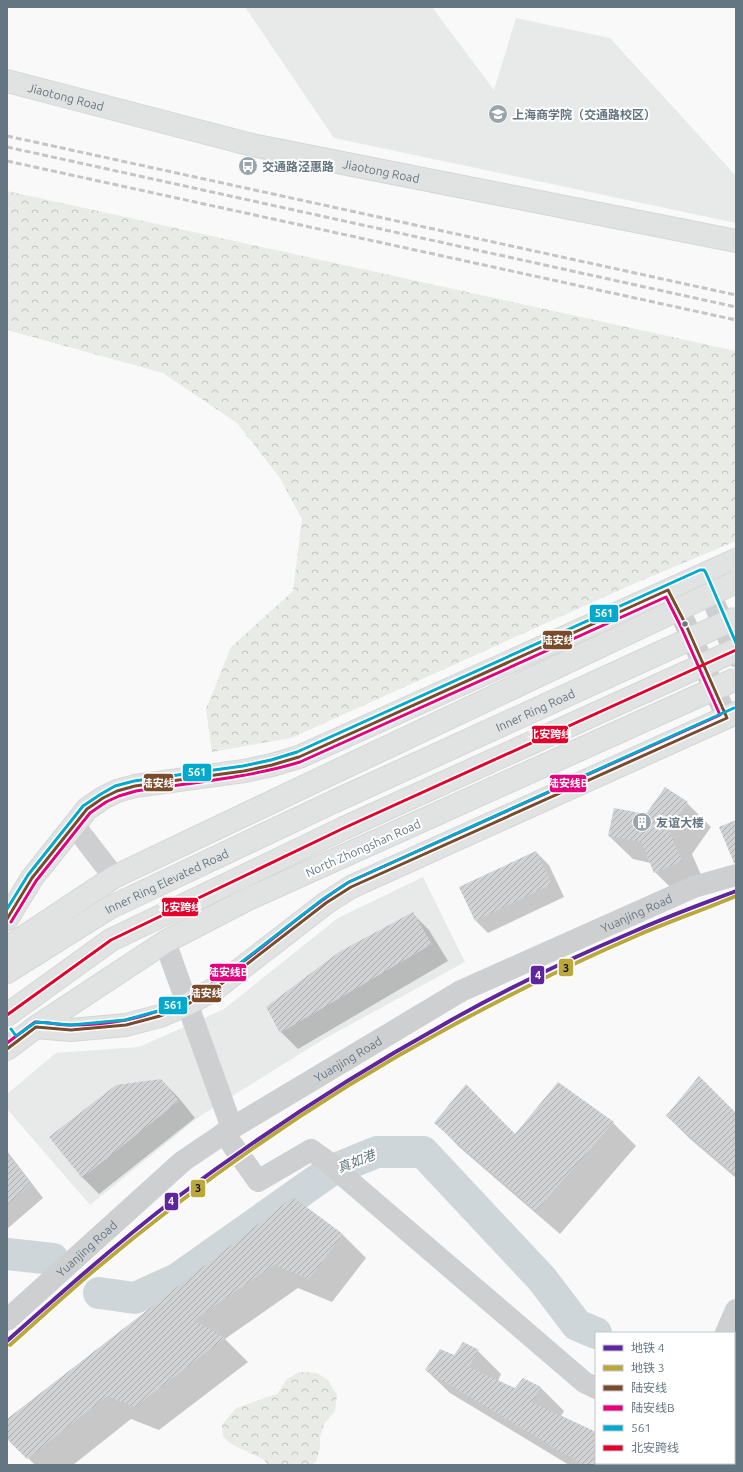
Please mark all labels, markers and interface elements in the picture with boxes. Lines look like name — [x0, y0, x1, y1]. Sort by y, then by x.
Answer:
street label: Jiaotong Road — [27, 80, 105, 113]
school or university icon: 上海商学院（交通路校区） — [487, 103, 509, 125]
place label: 上海商学院（交通路校区） — [512, 108, 656, 121]
bus stop icon: 交通路泾惠路 — [237, 155, 259, 177]
street label: Jiaotong Road — [342, 157, 421, 185]
place label: 交通路泾惠路 — [262, 160, 334, 173]
line badge: 561 — [589, 604, 619, 623]
text: 561 — [595, 607, 613, 619]
unlabelled marker — [680, 619, 690, 629]
line badge: 陆安线 — [542, 630, 573, 650]
text: 陆安线 — [542, 634, 575, 646]
street label: Inner Ring Road — [493, 686, 576, 733]
line badge: 北安跨线 — [531, 725, 569, 744]
text: 北安跨线 — [528, 728, 572, 740]
line badge: 561 — [182, 763, 212, 782]
text: 561 — [188, 766, 206, 778]
line badge: 陆安线 — [143, 773, 174, 792]
line badge: 陆安线B — [549, 774, 587, 793]
text: 陆安线 — [142, 777, 175, 789]
text: 陆安线B — [548, 777, 588, 789]
building icon: 友谊大楼 — [631, 811, 653, 833]
place label: 友谊大楼 — [656, 816, 704, 829]
street label: North Zhongshan Road — [304, 817, 422, 879]
street label: Inner Ring Elevated Road — [102, 846, 230, 916]
street label: Yuanjing Road — [599, 891, 674, 934]
line badge: 北安跨线 — [161, 897, 199, 917]
text: 北安跨线 — [158, 901, 202, 913]
line badge: 3 — [558, 958, 574, 977]
text: 3 — [563, 962, 569, 974]
line badge: 陆安线B — [209, 963, 247, 982]
line badge: 4 — [530, 965, 545, 985]
text: 陆安线B — [208, 966, 248, 978]
text: 4 — [535, 969, 541, 981]
line badge: 陆安线 — [191, 984, 222, 1003]
text: 陆安线 — [190, 987, 223, 999]
line badge: 561 — [158, 996, 188, 1015]
text: 561 — [164, 999, 182, 1011]
street label: Yuanjing Road — [311, 1034, 384, 1084]
water label: 真如港 — [335, 1147, 379, 1175]
line badge: 3 — [190, 1179, 206, 1198]
text: 3 — [195, 1182, 201, 1194]
line badge: 4 — [164, 1192, 179, 1211]
text: 4 — [168, 1195, 174, 1207]
street label: Yuanjing Road — [54, 1218, 119, 1279]
legend — [595, 1332, 735, 1464]
text: 地铁 4 — [631, 1341, 665, 1354]
text: 地铁 3 — [631, 1361, 665, 1374]
text: 陆安线 — [631, 1381, 667, 1394]
text: 陆安线B — [631, 1401, 675, 1414]
text: 561 — [631, 1421, 651, 1434]
text: 北安跨线 — [631, 1441, 679, 1454]

